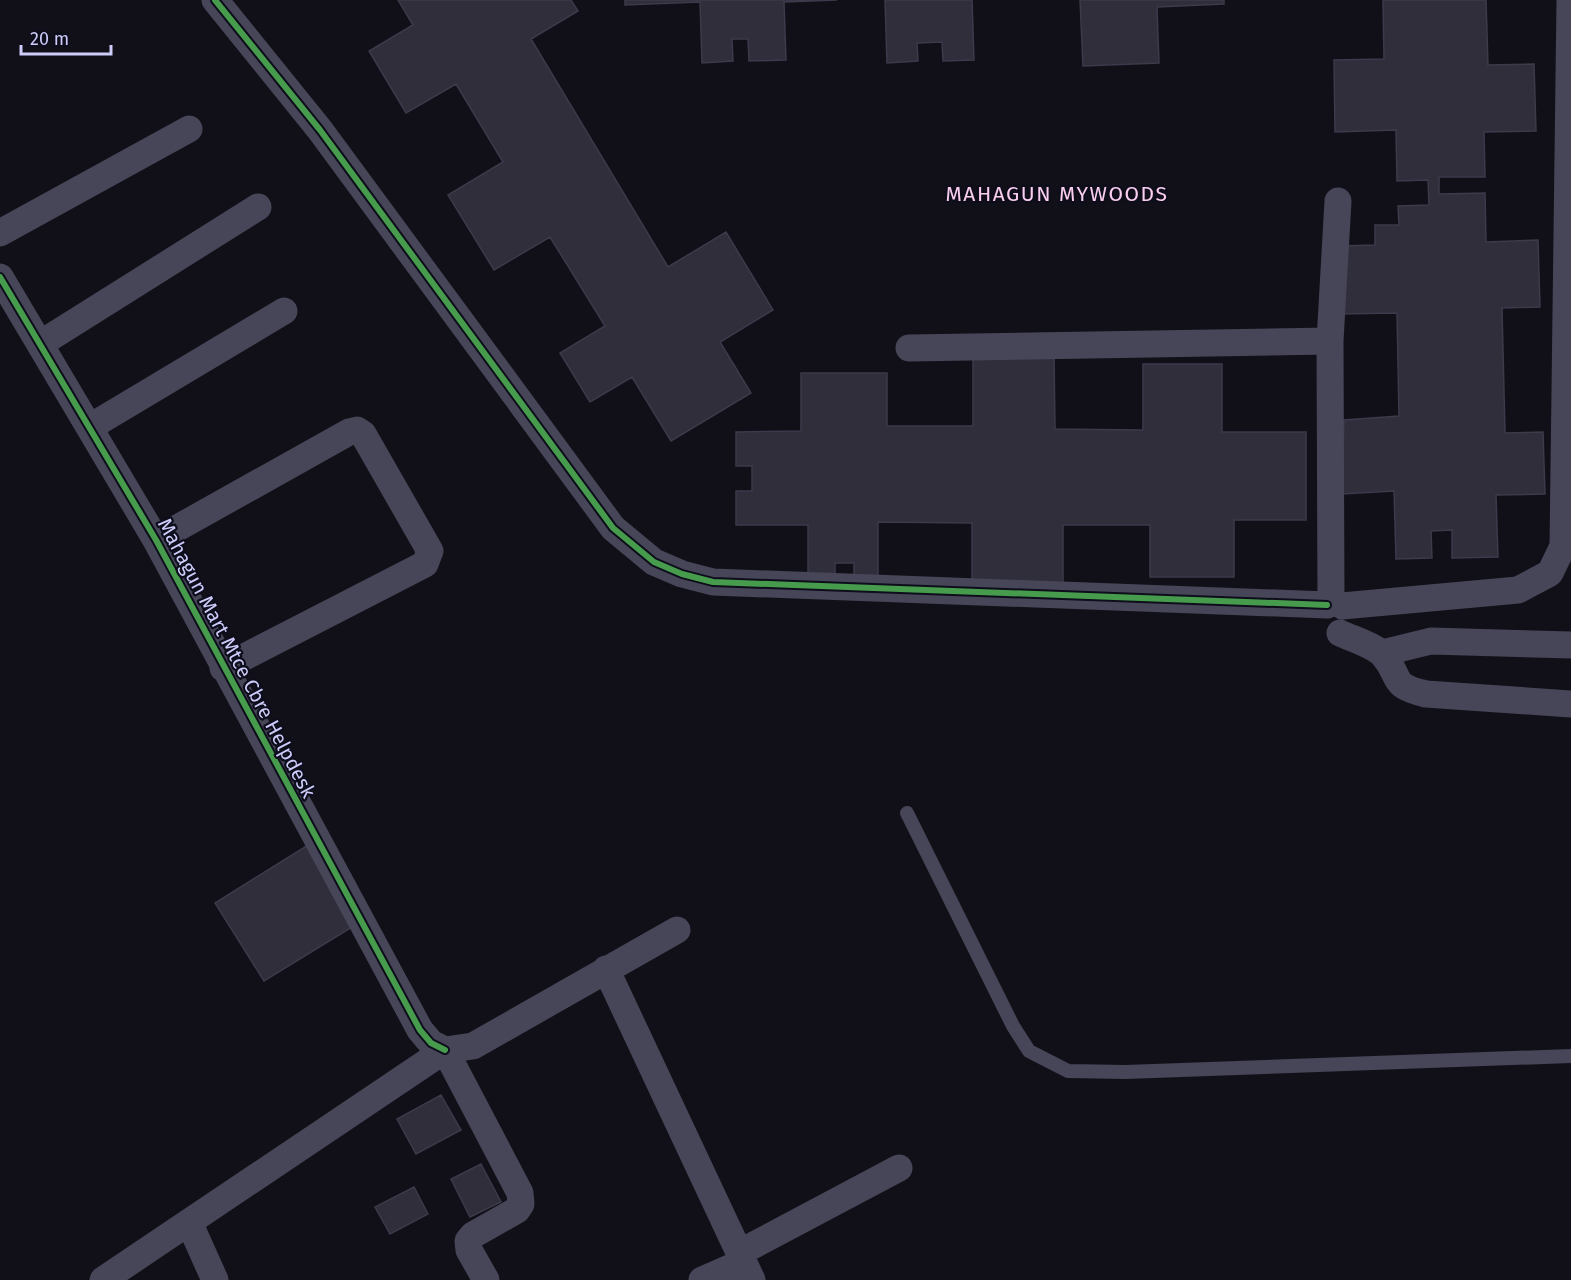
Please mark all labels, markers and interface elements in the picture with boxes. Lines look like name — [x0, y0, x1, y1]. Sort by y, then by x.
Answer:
scale bar — [21, 18, 111, 56]
text: 20 m — [30, 28, 69, 50]
district label: MAHAGUN MYWOODS — [946, 181, 1168, 207]
street label: Mahagun Mart Mtce Cbre Helpdesk — [153, 514, 321, 803]

